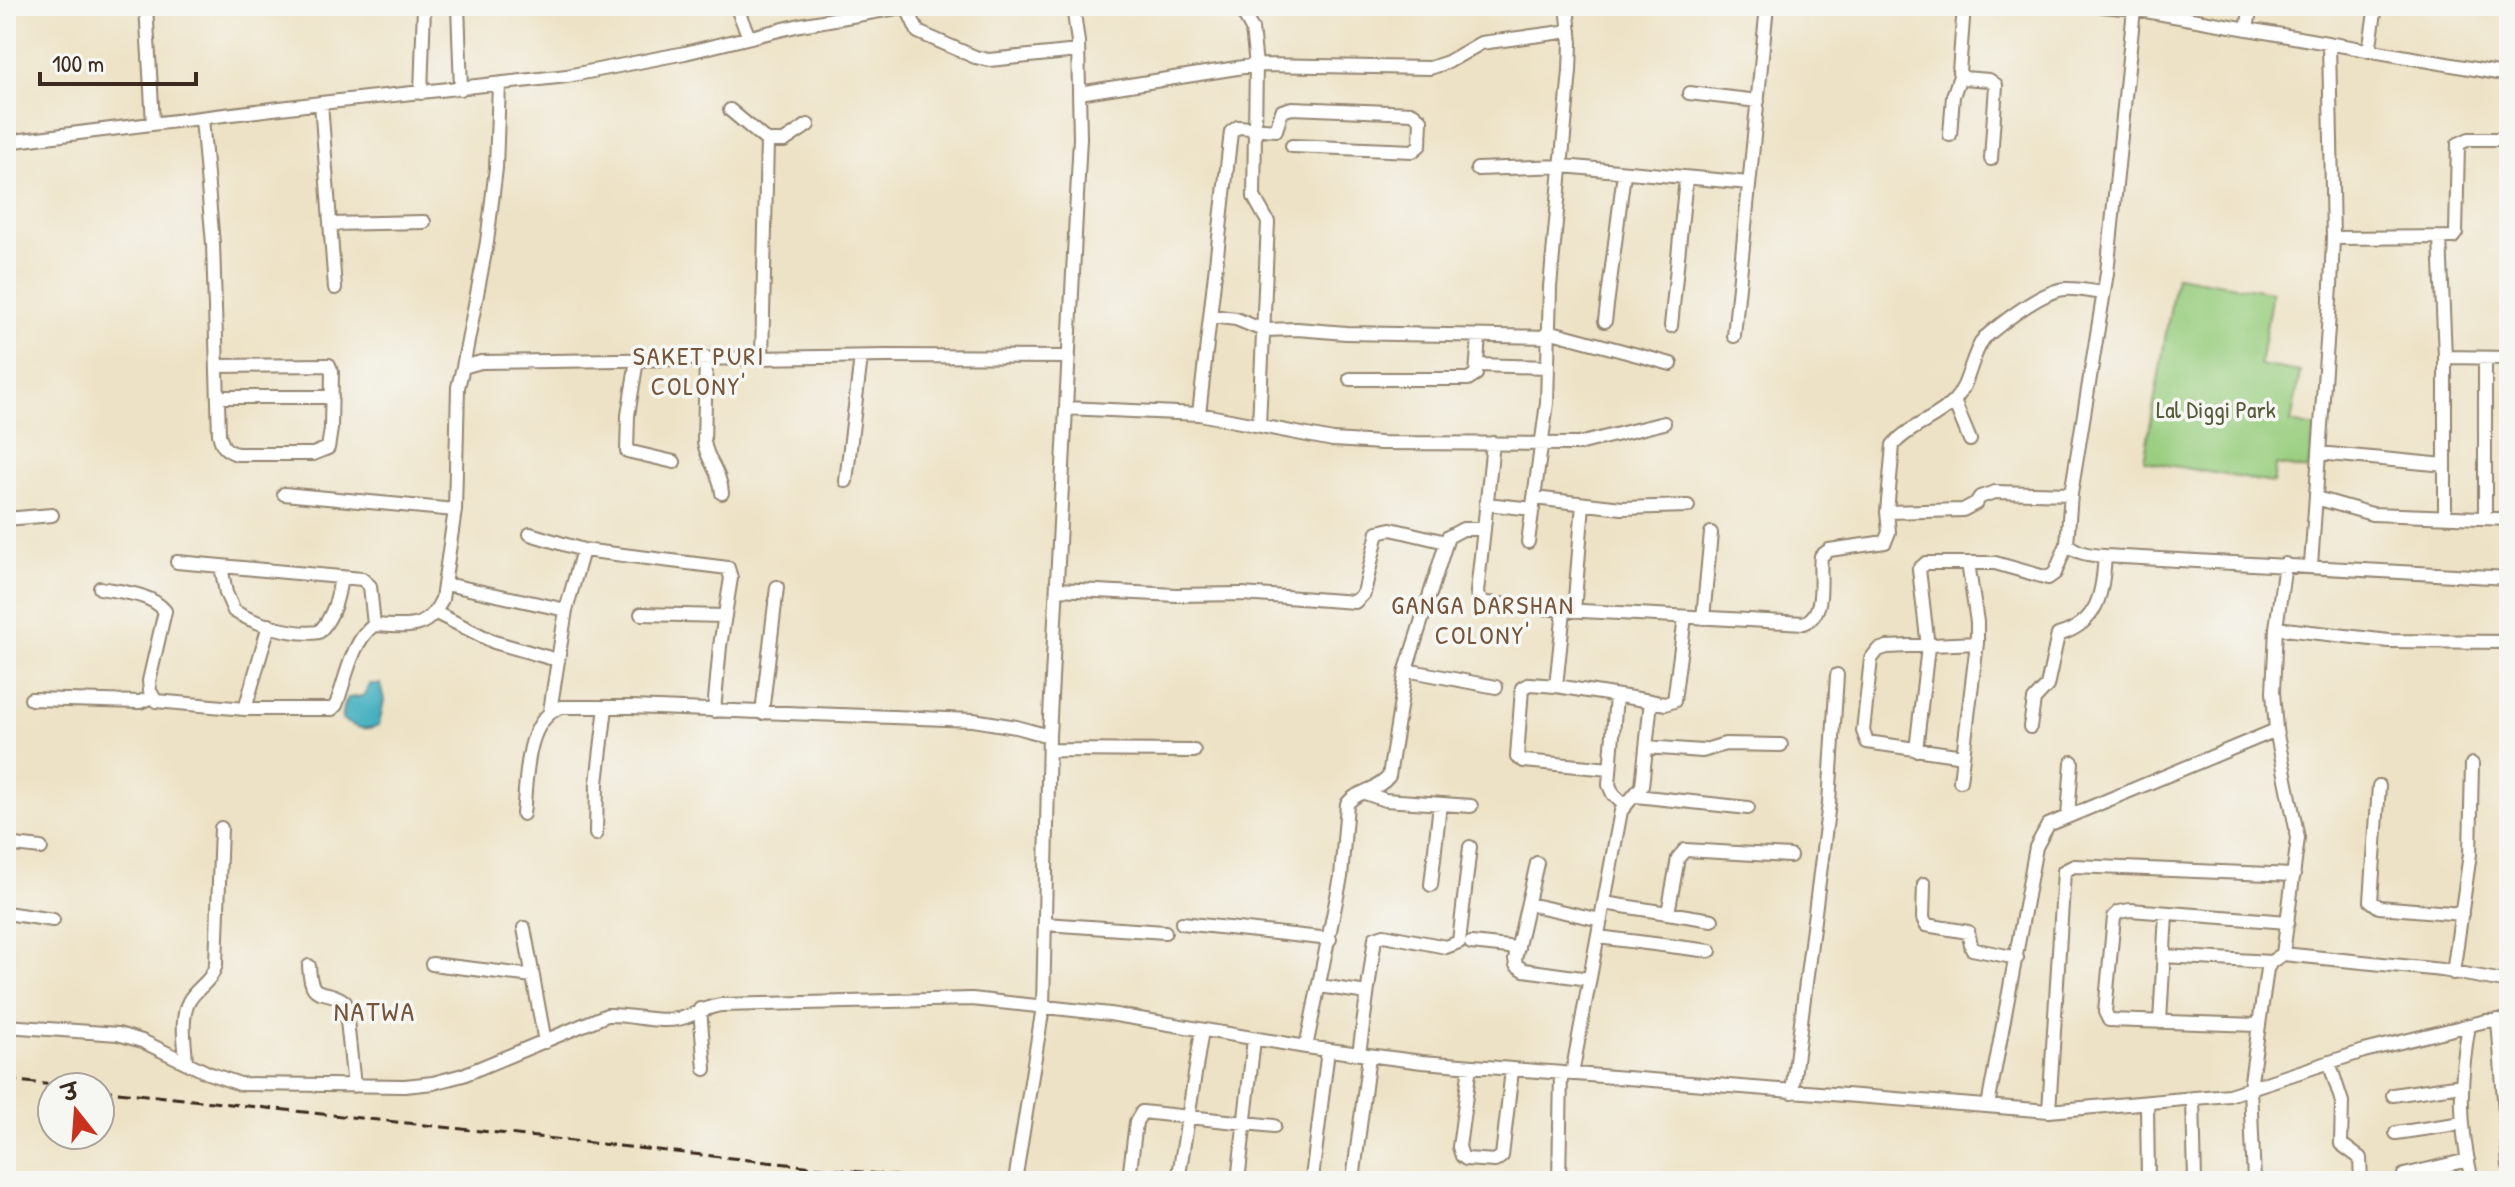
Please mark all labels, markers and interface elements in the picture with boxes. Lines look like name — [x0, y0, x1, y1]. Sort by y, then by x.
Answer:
scale bar — [40, 36, 196, 86]
text: 100 m — [52, 47, 104, 79]
district label: SAKET PURI COLONY' — [633, 338, 765, 403]
park label: Lal Diggi Park — [2156, 393, 2276, 425]
district label: GANGA DARSHAN COLONY' — [1391, 587, 1575, 652]
district label: NATWA — [334, 992, 416, 1030]
north arrow — [36, 1071, 116, 1151]
text: उ — [57, 1075, 84, 1109]

